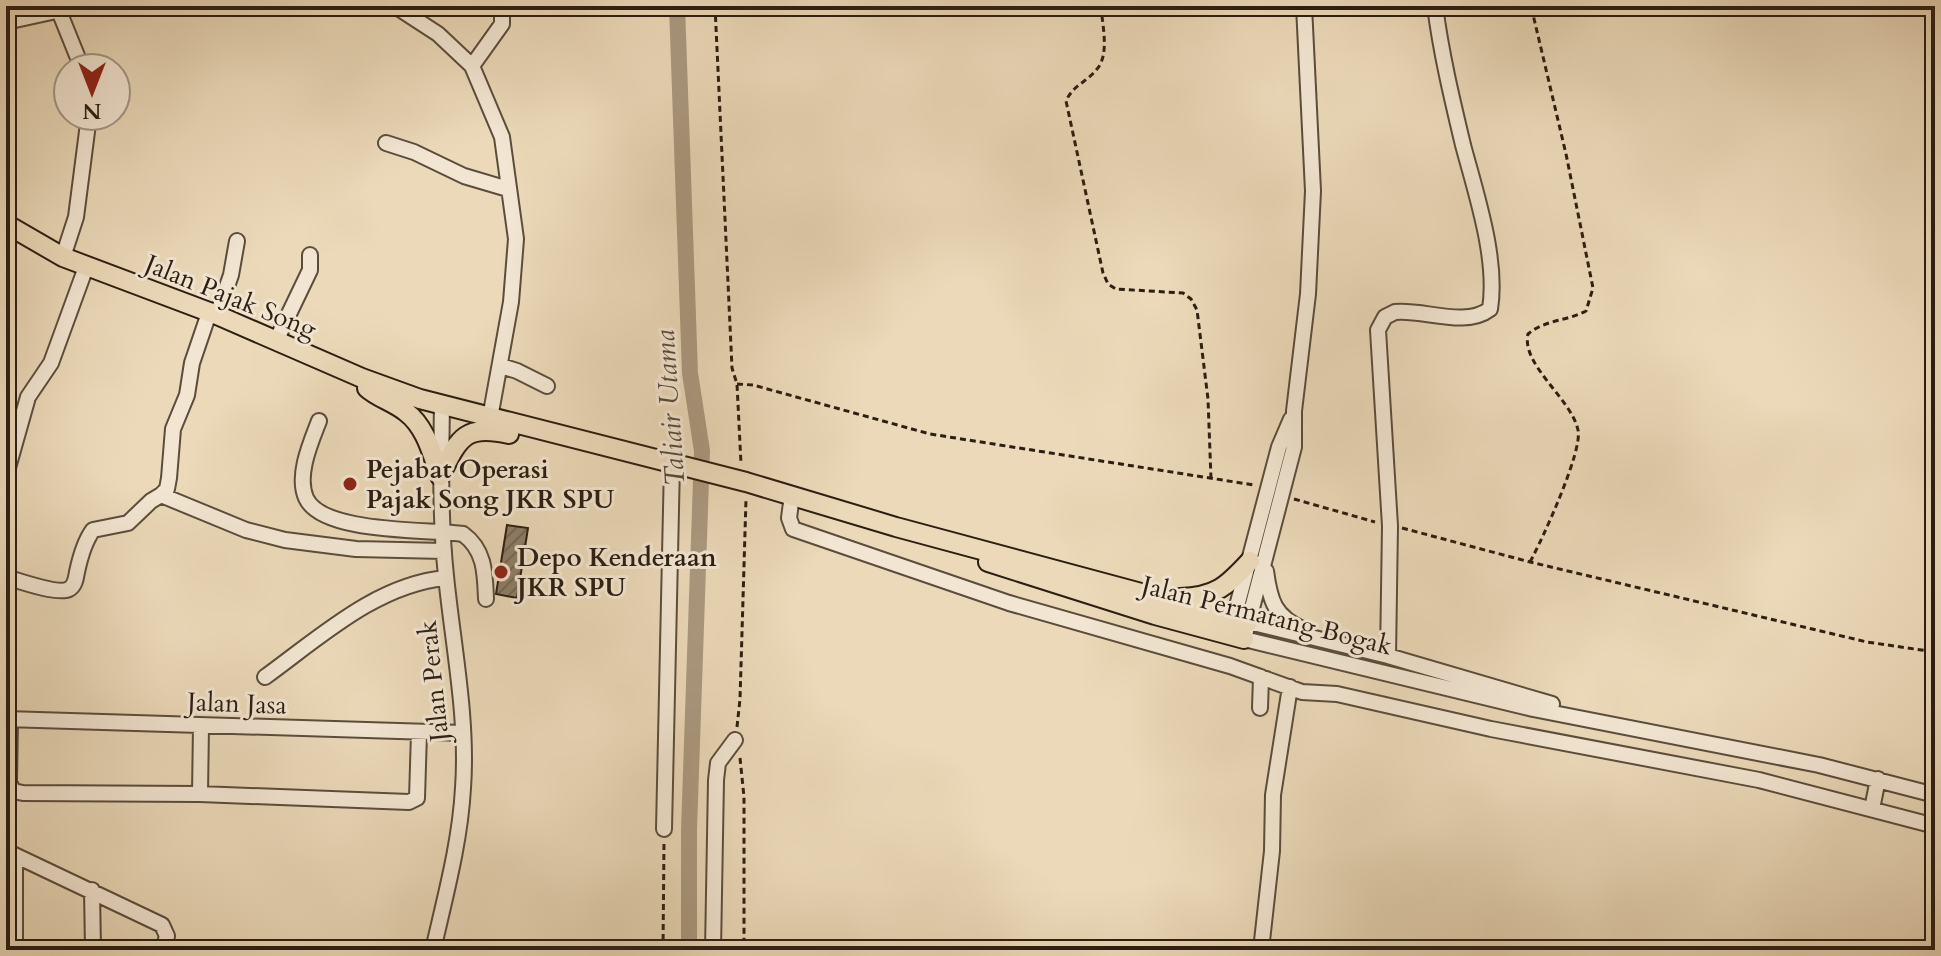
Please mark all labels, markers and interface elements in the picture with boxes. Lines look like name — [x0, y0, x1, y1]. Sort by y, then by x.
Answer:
north arrow — [52, 52, 132, 132]
text: N — [82, 96, 102, 126]
street label: Jalan Pajak Song — [136, 245, 322, 347]
water label: Taliair Utama — [646, 328, 694, 488]
place label: Pejabat Operasi Pajak Song JKR SPU — [366, 452, 614, 517]
marker: Pejabat Operasi Pajak Song JKR SPU — [341, 475, 359, 493]
place label: Depo Kenderaan JKR SPU — [513, 540, 717, 605]
marker: Depo Kenderaan JKR SPU — [492, 563, 510, 581]
street label: Jalan Permatang Bogak — [1134, 566, 1396, 664]
street label: Jalan Perak — [410, 619, 458, 747]
street label: Jalan Jasa — [183, 684, 287, 723]

